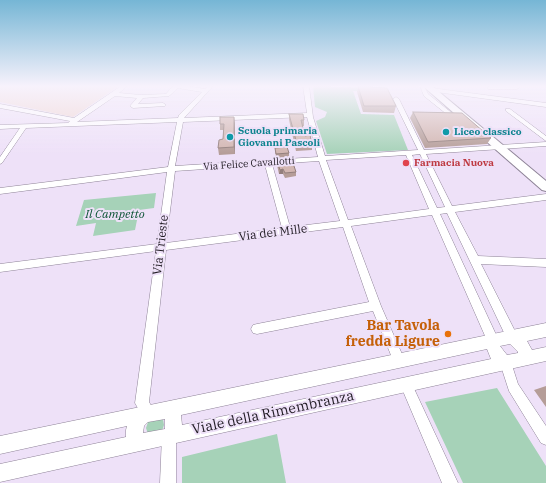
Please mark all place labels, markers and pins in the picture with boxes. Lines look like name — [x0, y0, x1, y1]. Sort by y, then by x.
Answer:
place label: Scuola primaria Giovanni Pascoli — [238, 125, 320, 148]
place label: Liceo classico — [454, 126, 522, 138]
marker: Liceo classico — [441, 127, 451, 137]
marker: Scuola primaria Giovanni Pascoli — [225, 132, 235, 142]
place label: Farmacia Nuova — [414, 157, 494, 169]
marker: Farmacia Nuova — [401, 158, 411, 168]
place label: Bar Tavola fredda Ligure — [345, 318, 440, 350]
marker: Bar Tavola fredda Ligure — [443, 329, 453, 339]

